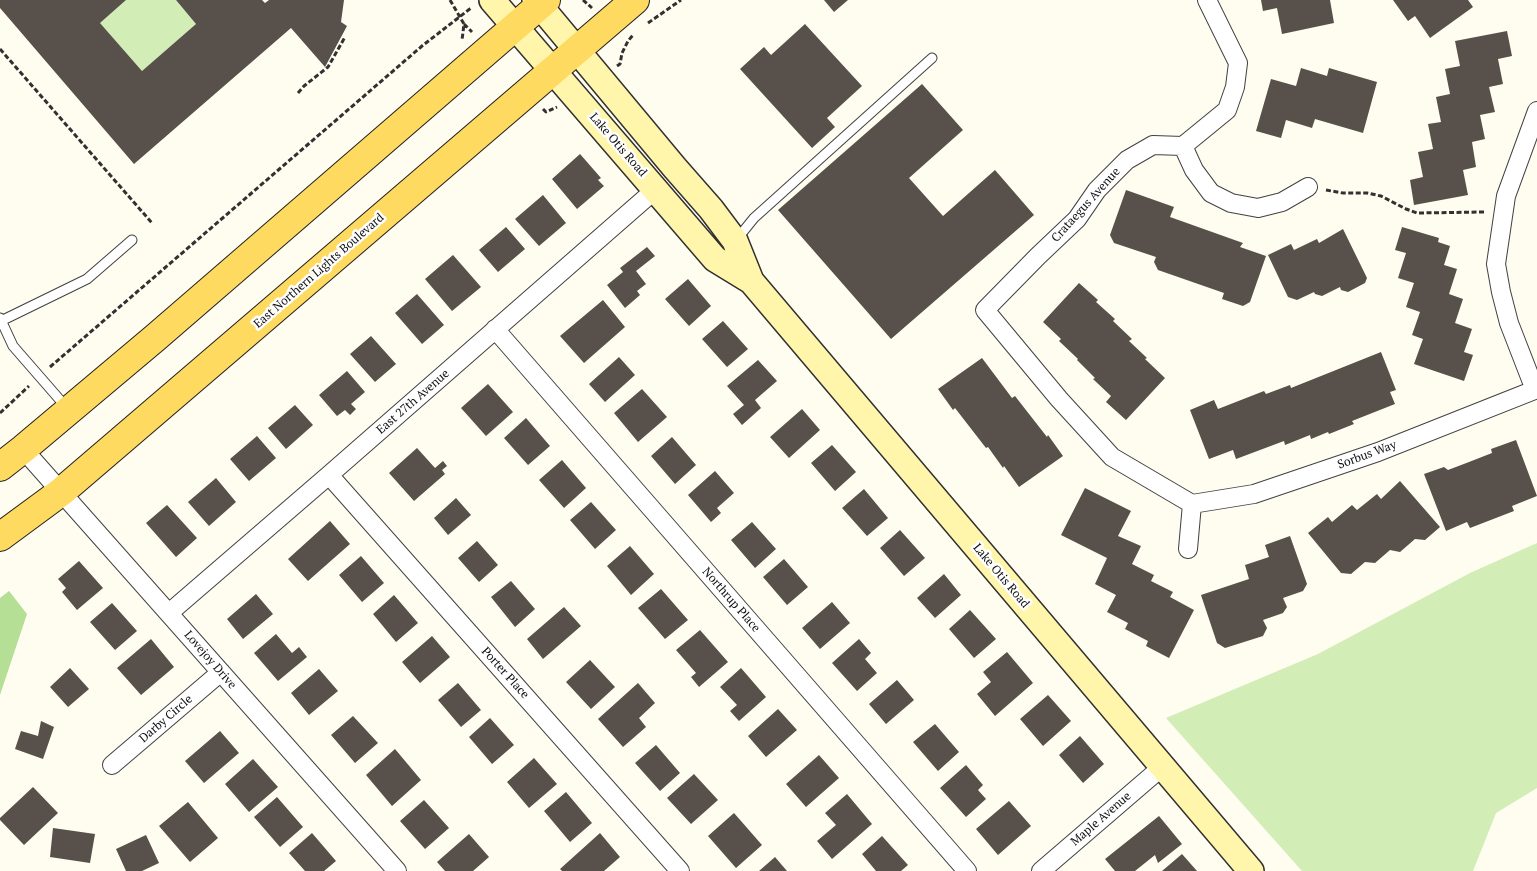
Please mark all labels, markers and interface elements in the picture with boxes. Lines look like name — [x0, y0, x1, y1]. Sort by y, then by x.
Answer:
street label: Lake Otis Road — [586, 110, 650, 180]
street label: Crataegus Avenue — [1049, 165, 1123, 245]
street label: East Northern Lights Boulevard — [251, 211, 387, 331]
street label: East 27th Avenue — [374, 367, 452, 437]
street label: Sorbus Way — [1336, 438, 1398, 472]
street label: Lake Otis Road — [970, 541, 1032, 611]
street label: Northrup Place — [699, 565, 763, 635]
street label: Lovejoy Drive — [181, 628, 239, 692]
street label: Porter Place — [478, 644, 532, 702]
street label: Darby Circle — [137, 692, 195, 746]
street label: Maple Avenue — [1068, 789, 1134, 849]

